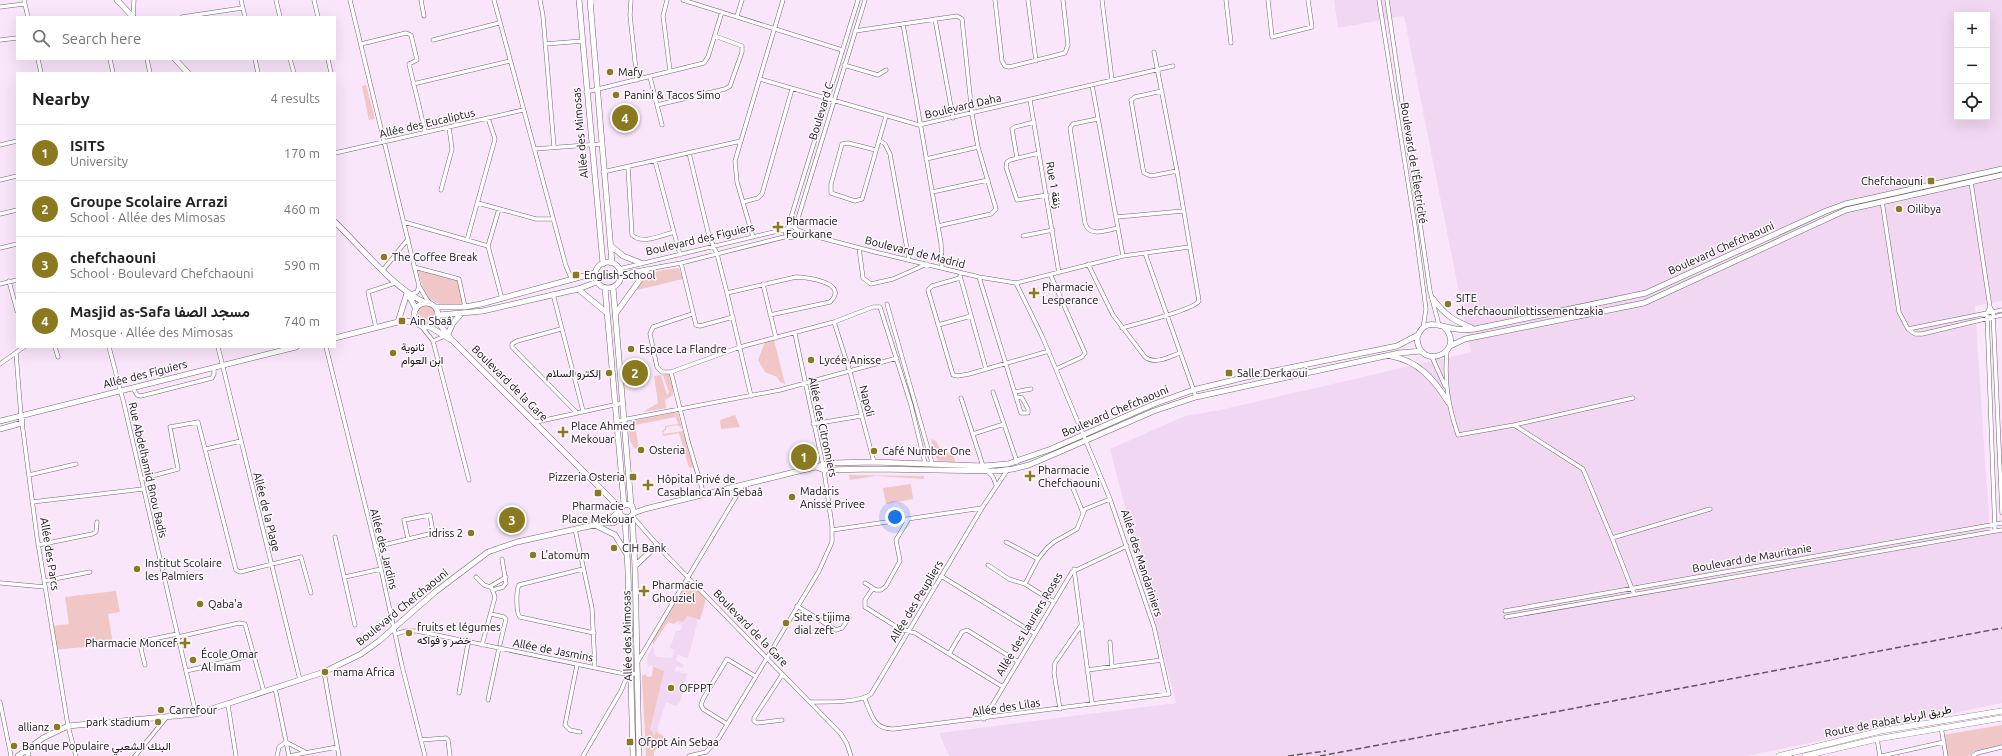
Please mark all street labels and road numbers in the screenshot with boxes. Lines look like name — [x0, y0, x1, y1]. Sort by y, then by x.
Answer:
street label: Boulevard C — [807, 81, 836, 141]
street label: Allée des Mimosas — [570, 87, 590, 179]
street label: Boulevard Daha — [924, 91, 1002, 121]
street label: Boulevard de l'Électricité — [1398, 101, 1431, 225]
street label: Allée des Eucaliptus — [378, 106, 476, 140]
street label: Rue 1 زنقة — [1043, 160, 1064, 210]
street label: Boulevard Chefchaouni — [1666, 219, 1776, 277]
street label: Boulevard des Figuiers — [644, 221, 756, 257]
street label: Boulevard de Madrid — [864, 234, 966, 270]
street label: Boulevard de la Gare — [470, 343, 550, 423]
street label: Allée des Figuiers — [102, 358, 188, 390]
street label: Allée des Citronniers — [807, 376, 840, 478]
street label: Boulevard Chefchaouni — [1060, 383, 1170, 439]
street label: Napoli — [857, 384, 877, 418]
street label: Rue Abdelhamid Bnou Badis — [127, 401, 170, 539]
street label: Allée de la Plage — [251, 471, 283, 553]
street label: Allée des Jardins — [368, 507, 400, 591]
street label: Allée des Mandariniers — [1119, 508, 1165, 618]
street label: Allée des Parcs — [38, 517, 62, 591]
street label: Boulevard de Mauritanie — [1691, 542, 1813, 574]
street label: Allée des Peupliers — [887, 558, 945, 644]
street label: Boulevard Chefchaouni — [354, 566, 450, 648]
street label: Allée des Lauriers Roses — [993, 570, 1065, 678]
street label: Boulevard de la Gare — [711, 587, 791, 669]
street label: Allée des Mimosas — [620, 590, 634, 681]
street label: Allée de Jasmins — [512, 636, 594, 664]
street label: Allée des Lilas — [971, 696, 1041, 718]
street label: Route de Rabat طريق الرباط — [1824, 703, 1953, 740]

